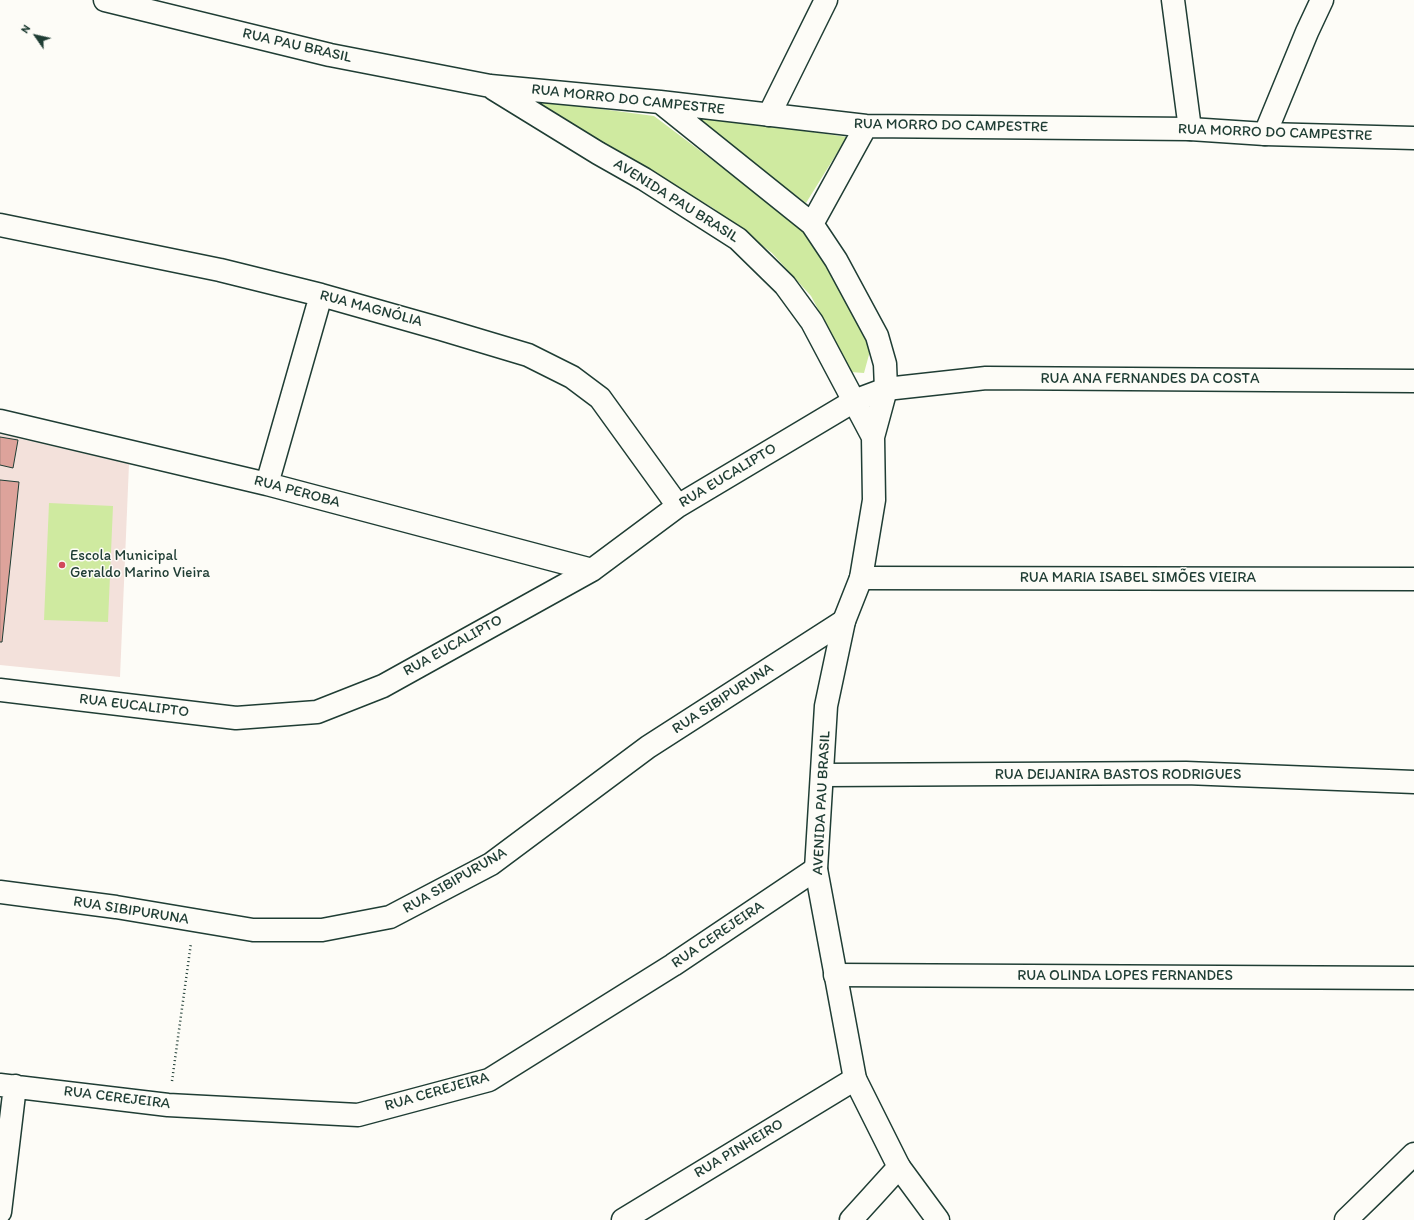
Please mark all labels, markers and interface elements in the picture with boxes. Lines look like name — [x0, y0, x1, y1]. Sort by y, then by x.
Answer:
north arrow — [16, 16, 56, 56]
text: N — [18, 22, 33, 36]
street label: RUA PAU BRASIL — [241, 25, 353, 67]
street label: RUA MORRO DO CAMPESTRE — [530, 81, 726, 119]
street label: RUA MORRO DO CAMPESTRE — [854, 115, 1048, 137]
street label: RUA MORRO DO CAMPESTRE — [1178, 121, 1372, 145]
street label: AVENIDA PAU BRASIL — [610, 155, 742, 247]
street label: RUA MAGNÓLIA — [318, 287, 424, 331]
street label: RUA ANA FERNANDES DA COSTA — [1040, 370, 1260, 388]
street label: RUA EUCALIPTO — [676, 440, 780, 512]
street label: RUA PEROBA — [252, 472, 342, 512]
place label: Escola Municipal Geraldo Marino Vieira — [70, 547, 210, 582]
marker: Escola Municipal Geraldo Marino Vieira — [57, 560, 67, 570]
street label: RUA MARIA ISABEL SIMÕES VIEIRA — [1020, 569, 1256, 587]
street label: RUA EUCALIPTO — [400, 611, 506, 681]
street label: RUA SIBIPURUNA — [669, 660, 777, 738]
street label: RUA EUCALIPTO — [78, 690, 190, 722]
street label: AVENIDA PAU BRASIL — [809, 730, 835, 876]
street label: RUA DEIJANIRA BASTOS RODRIGUES — [995, 766, 1241, 784]
street label: RUA SIBIPURUNA — [400, 844, 510, 918]
street label: RUA SIBIPURUNA — [72, 893, 190, 929]
street label: RUA CEREJEIRA — [668, 897, 768, 973]
street label: RUA OLINDA LOPES FERNANDES — [1017, 967, 1233, 985]
street label: RUA CEREJEIRA — [383, 1069, 491, 1115]
street label: RUA CEREJEIRA — [63, 1083, 171, 1113]
street label: RUA PINHEIRO — [691, 1115, 787, 1183]

